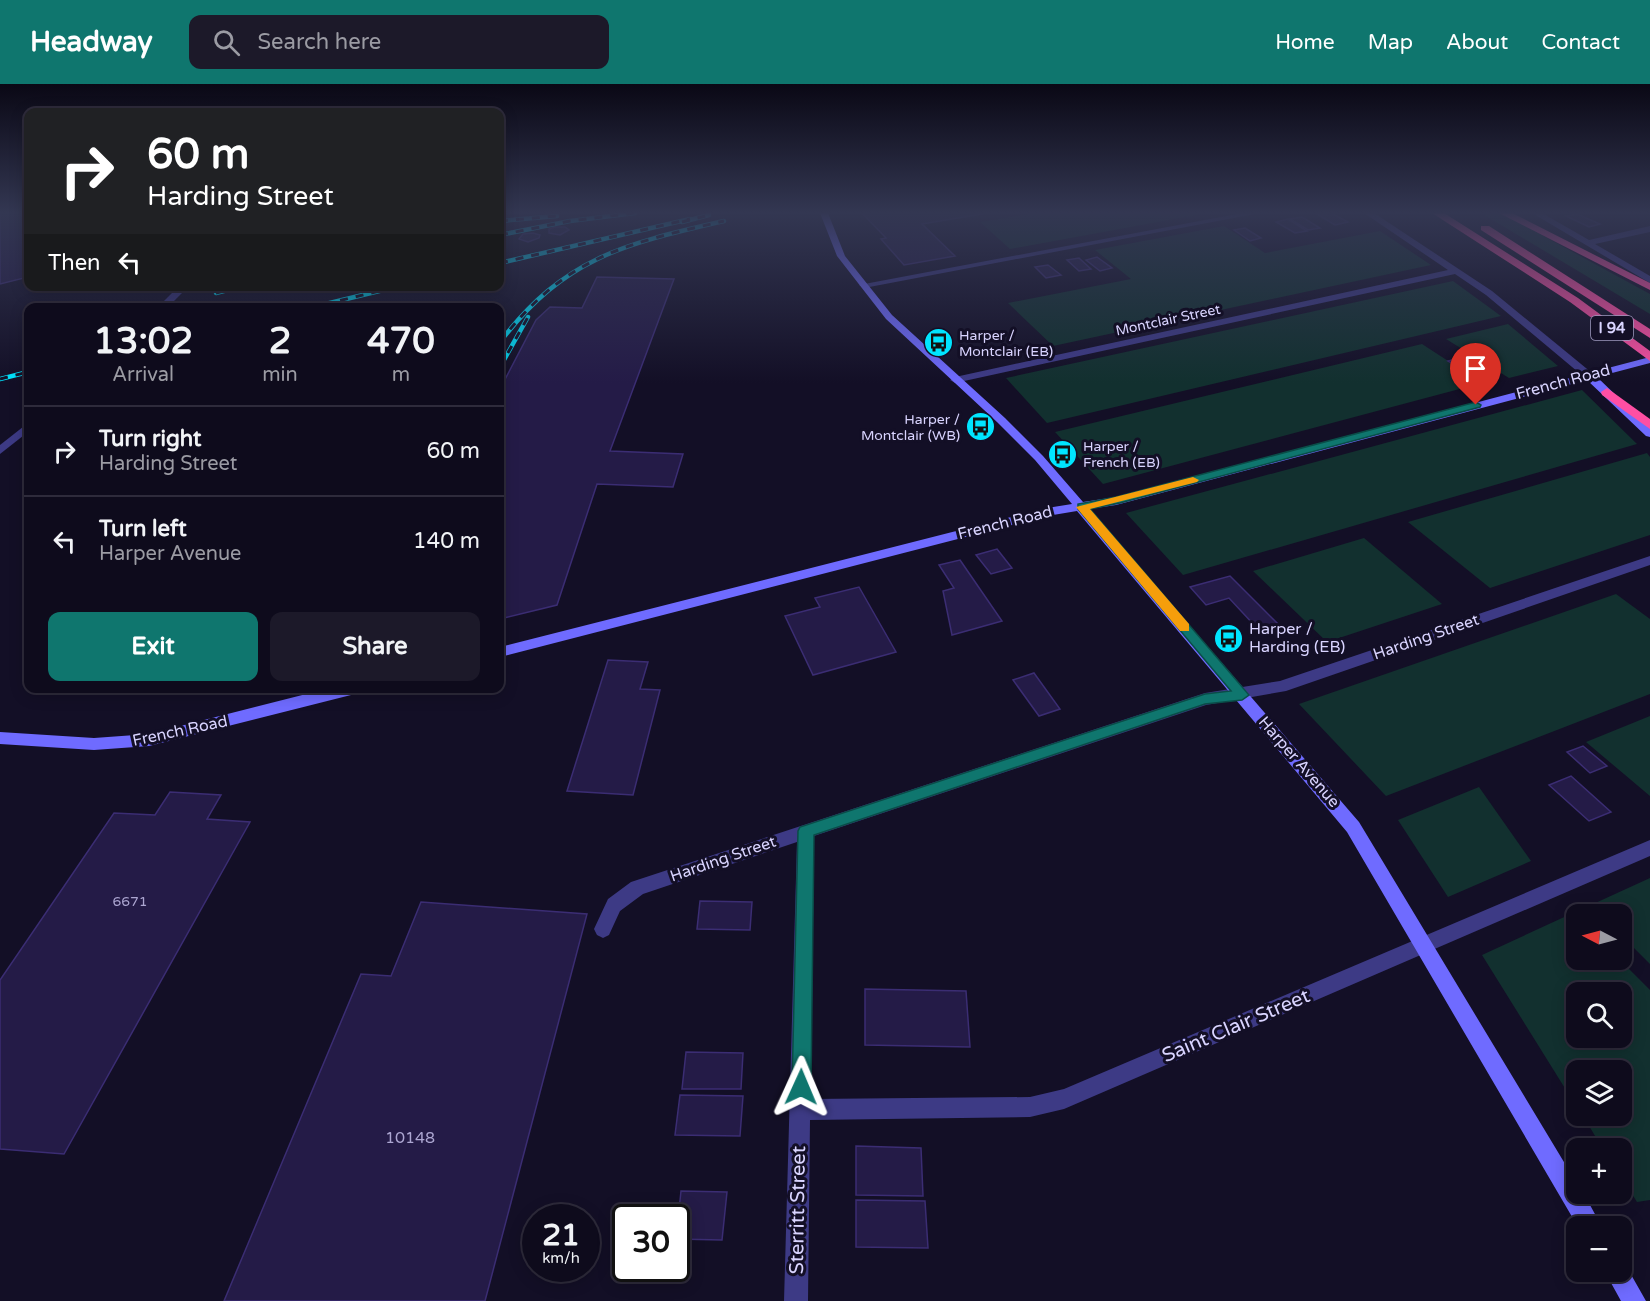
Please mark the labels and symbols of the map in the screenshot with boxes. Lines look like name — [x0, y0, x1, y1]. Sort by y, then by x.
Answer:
street label: Montclair Street — [1114, 300, 1223, 339]
road number: I 94 — [1591, 316, 1633, 340]
bus stop icon: Harper / Montclair (EB) — [922, 327, 954, 359]
place label: Harper / Montclair (EB) — [959, 327, 1053, 360]
pin — [1450, 343, 1501, 405]
street label: French Road — [1514, 360, 1612, 404]
place label: Harper / Montclair (WB) — [861, 411, 960, 444]
bus stop icon: Harper / Montclair (WB) — [965, 411, 997, 443]
bus stop icon: Harper / French (EB) — [1046, 438, 1078, 470]
place label: Harper / French (EB) — [1083, 438, 1160, 471]
street label: French Road — [956, 502, 1054, 544]
street label: Harding Street — [1370, 610, 1482, 664]
place label: Harper / Harding (EB) — [1249, 619, 1345, 657]
bus stop icon: Harper / Harding (EB) — [1212, 622, 1244, 654]
street label: French Road — [131, 711, 229, 751]
street label: Harper Avenue — [1254, 712, 1344, 812]
street label: Harding Street — [667, 832, 779, 886]
house number: 6671 — [112, 893, 148, 910]
north arrow — [1566, 904, 1632, 970]
street label: Saint Clair Street — [1158, 984, 1314, 1068]
position arrow — [769, 1055, 833, 1119]
house number: 10148 — [385, 1128, 435, 1148]
street label: Sterritt Street — [785, 1145, 811, 1275]
speed limit sign: 30 — [612, 1204, 690, 1282]

